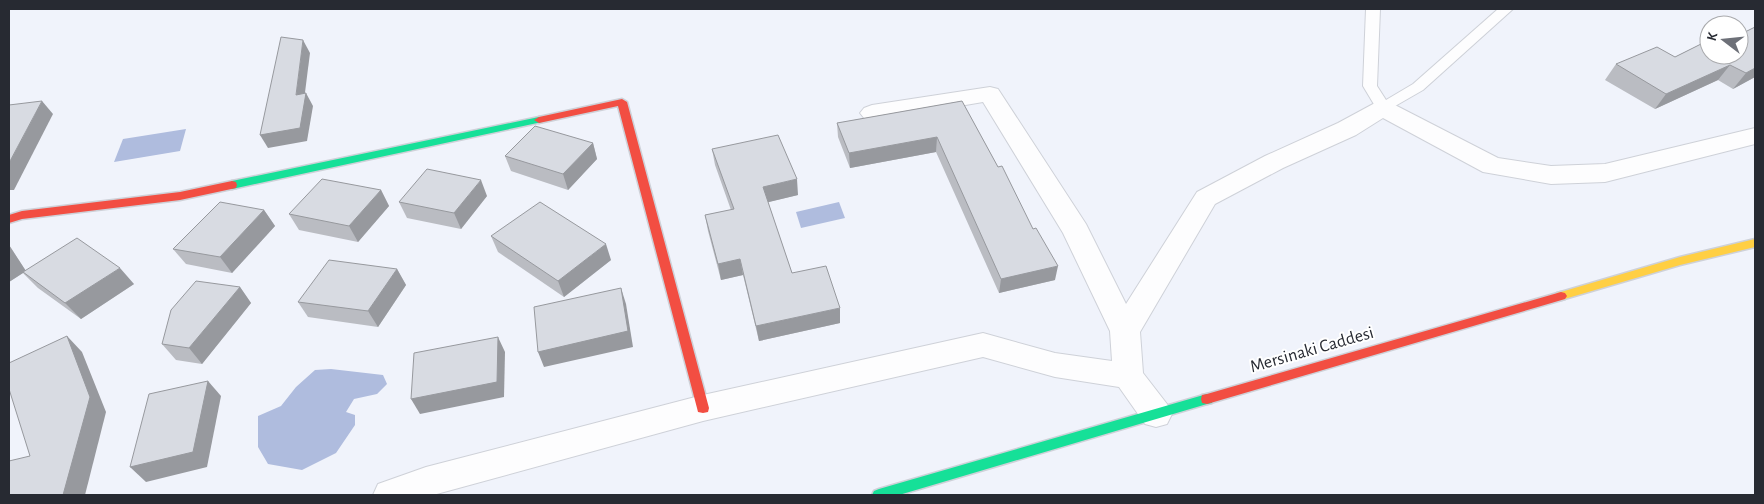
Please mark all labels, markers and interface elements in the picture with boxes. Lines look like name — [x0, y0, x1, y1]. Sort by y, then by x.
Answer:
north arrow — [1699, 15, 1749, 65]
text: K — [1705, 30, 1721, 43]
street label: Mersinaki Caddesi — [1248, 324, 1376, 376]

